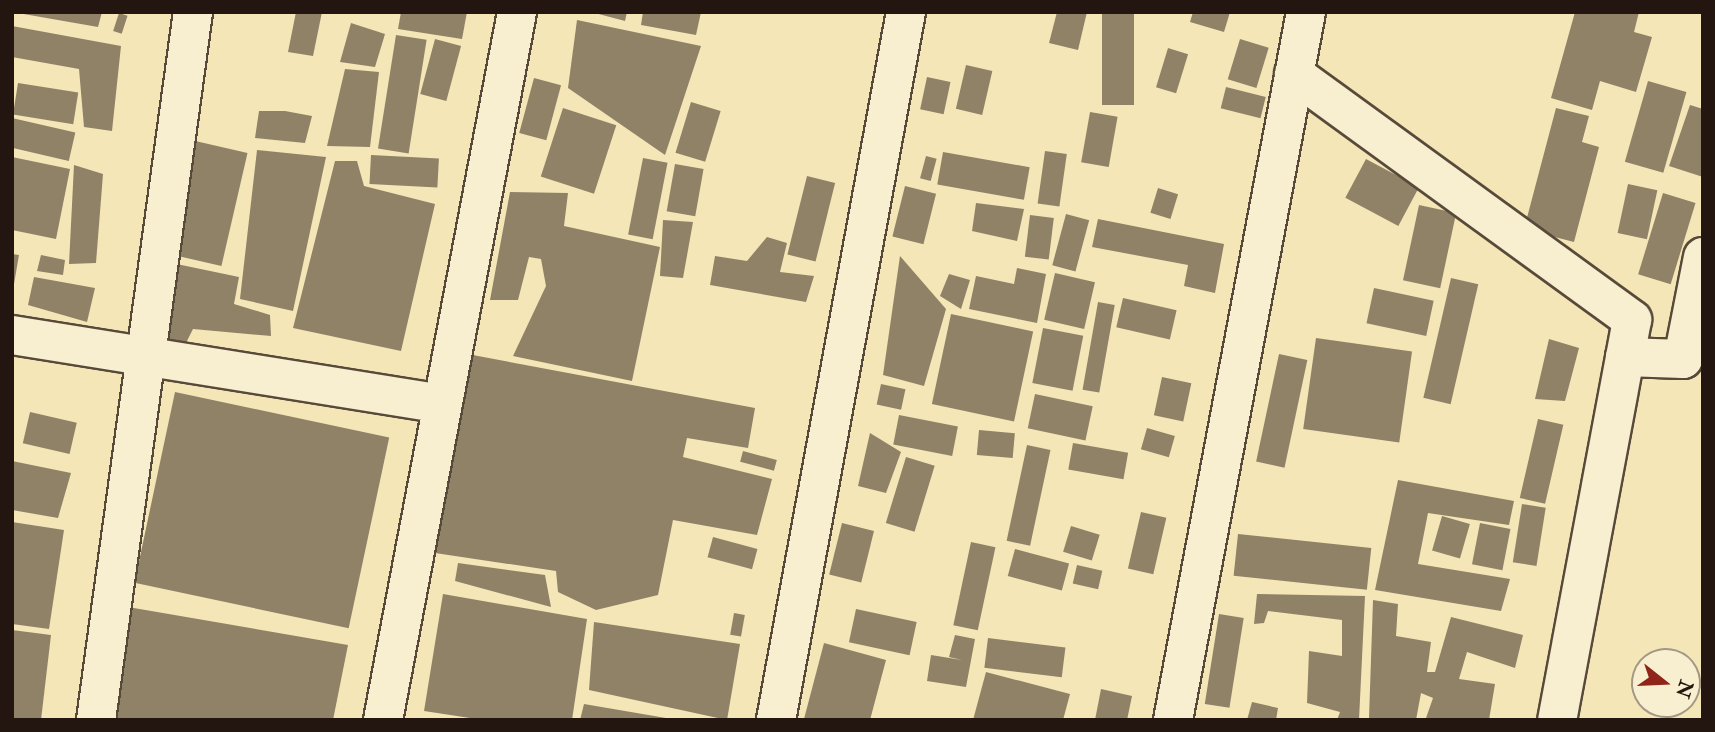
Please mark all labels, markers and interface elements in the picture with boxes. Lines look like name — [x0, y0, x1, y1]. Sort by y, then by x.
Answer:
north arrow — [1631, 648, 1701, 718]
text: N — [1670, 677, 1698, 701]

